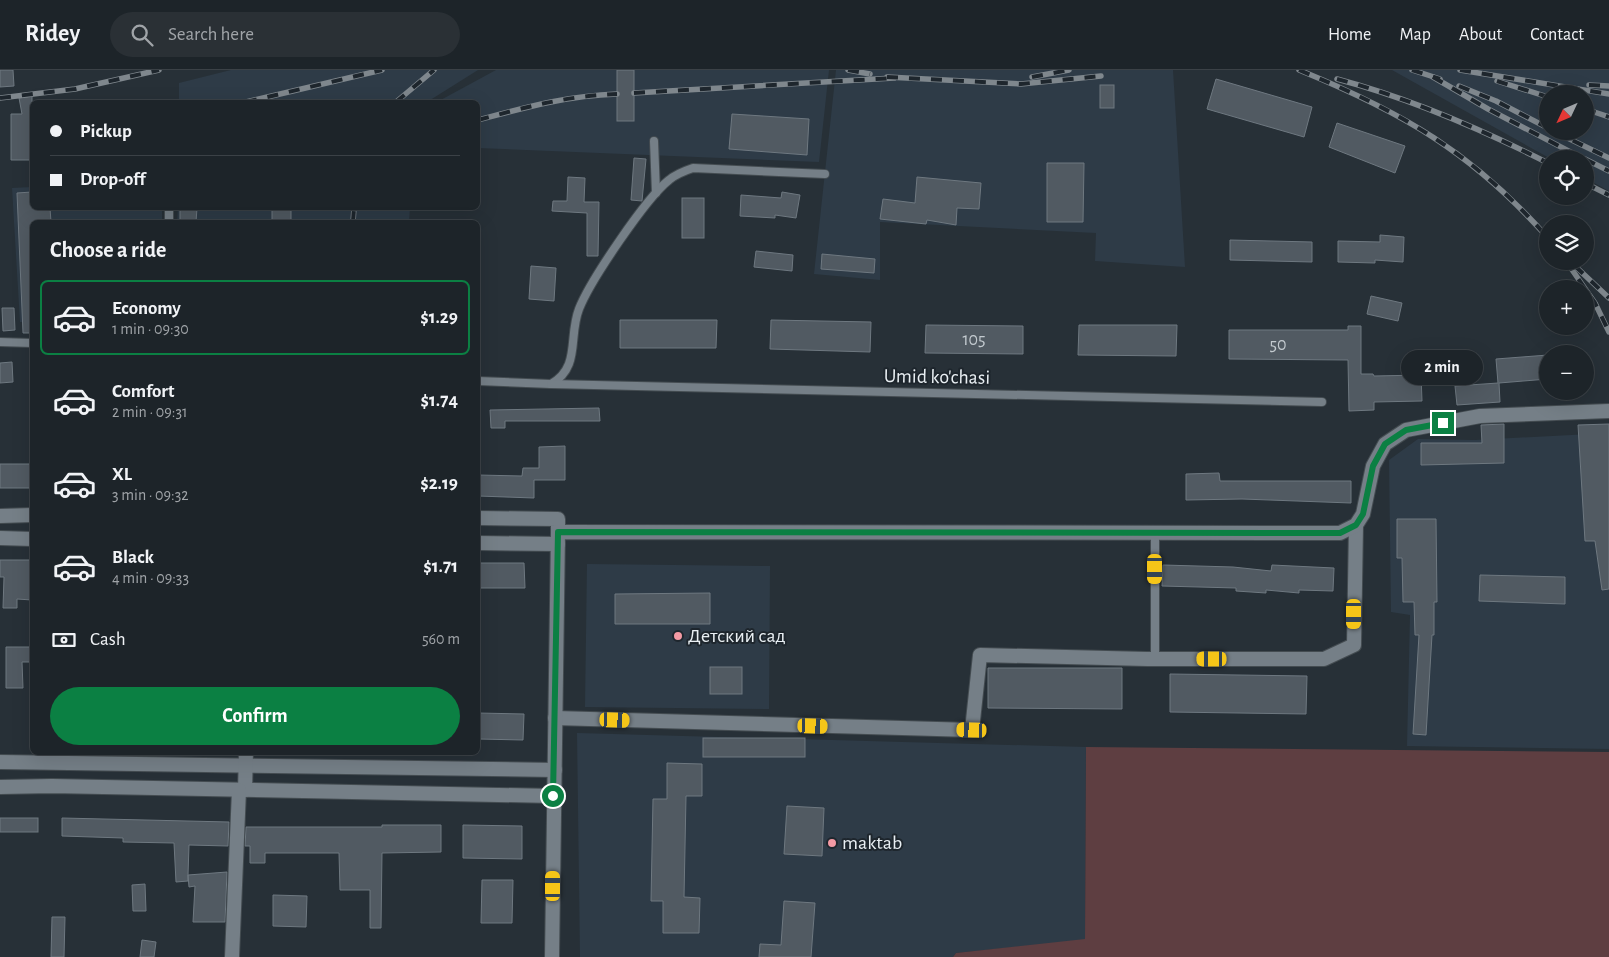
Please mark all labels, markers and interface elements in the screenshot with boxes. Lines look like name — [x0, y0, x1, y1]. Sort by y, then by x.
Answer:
search box — [110, 12, 460, 57]
icon: search — [128, 21, 156, 49]
text: Ridey — [25, 22, 80, 46]
text: Search here — [168, 25, 254, 44]
text: Home — [1328, 26, 1371, 44]
text: Map — [1399, 26, 1431, 44]
text: About — [1459, 26, 1502, 44]
text: Contact — [1530, 26, 1584, 44]
north arrow — [1539, 85, 1594, 140]
map controls — [1539, 85, 1594, 400]
text: Pickup — [80, 122, 132, 141]
button: locate — [1539, 150, 1594, 205]
text: Drop-off — [80, 170, 145, 189]
button: layers — [1539, 215, 1594, 270]
text: Choose a ride — [50, 239, 166, 261]
button: + — [1539, 280, 1594, 335]
icon: car — [52, 295, 97, 340]
text: Economy — [112, 299, 181, 318]
text: $1.29 — [420, 308, 458, 327]
text: 1 min · 09:30 — [112, 321, 189, 337]
house number: 105 — [962, 331, 986, 349]
house number: 50 — [1269, 336, 1287, 354]
button: − — [1539, 345, 1594, 400]
callout: 2 min — [1402, 350, 1484, 386]
text: 2 min — [1424, 359, 1460, 375]
street label: Umid ko'chasi — [884, 366, 990, 388]
icon: car — [52, 378, 97, 423]
text: Comfort — [112, 382, 174, 401]
text: $1.74 — [420, 391, 458, 410]
text: 2 min · 09:31 — [112, 404, 188, 420]
route end — [1432, 412, 1454, 434]
icon: car — [52, 461, 97, 506]
text: XL — [112, 465, 132, 484]
text: $2.19 — [420, 474, 458, 493]
text: 3 min · 09:32 — [112, 487, 189, 503]
icon: car — [52, 544, 97, 589]
text: Black — [112, 548, 154, 567]
car — [1147, 554, 1162, 584]
text: $1.71 — [423, 557, 458, 576]
text: 4 min · 09:33 — [112, 570, 189, 586]
car — [1346, 599, 1361, 629]
icon: cash — [50, 626, 78, 654]
place label: Детский сад — [688, 626, 786, 646]
text: Cash — [90, 630, 126, 649]
marker: Детский сад — [672, 630, 684, 642]
text: 560 m — [422, 631, 460, 647]
car — [1197, 652, 1227, 667]
button: Confirm — [50, 687, 460, 745]
car — [599, 712, 630, 728]
car — [797, 718, 828, 734]
car — [956, 722, 987, 738]
route start — [542, 785, 564, 807]
place label: maktab — [842, 833, 902, 853]
marker: maktab — [826, 837, 838, 849]
car — [545, 871, 560, 901]

